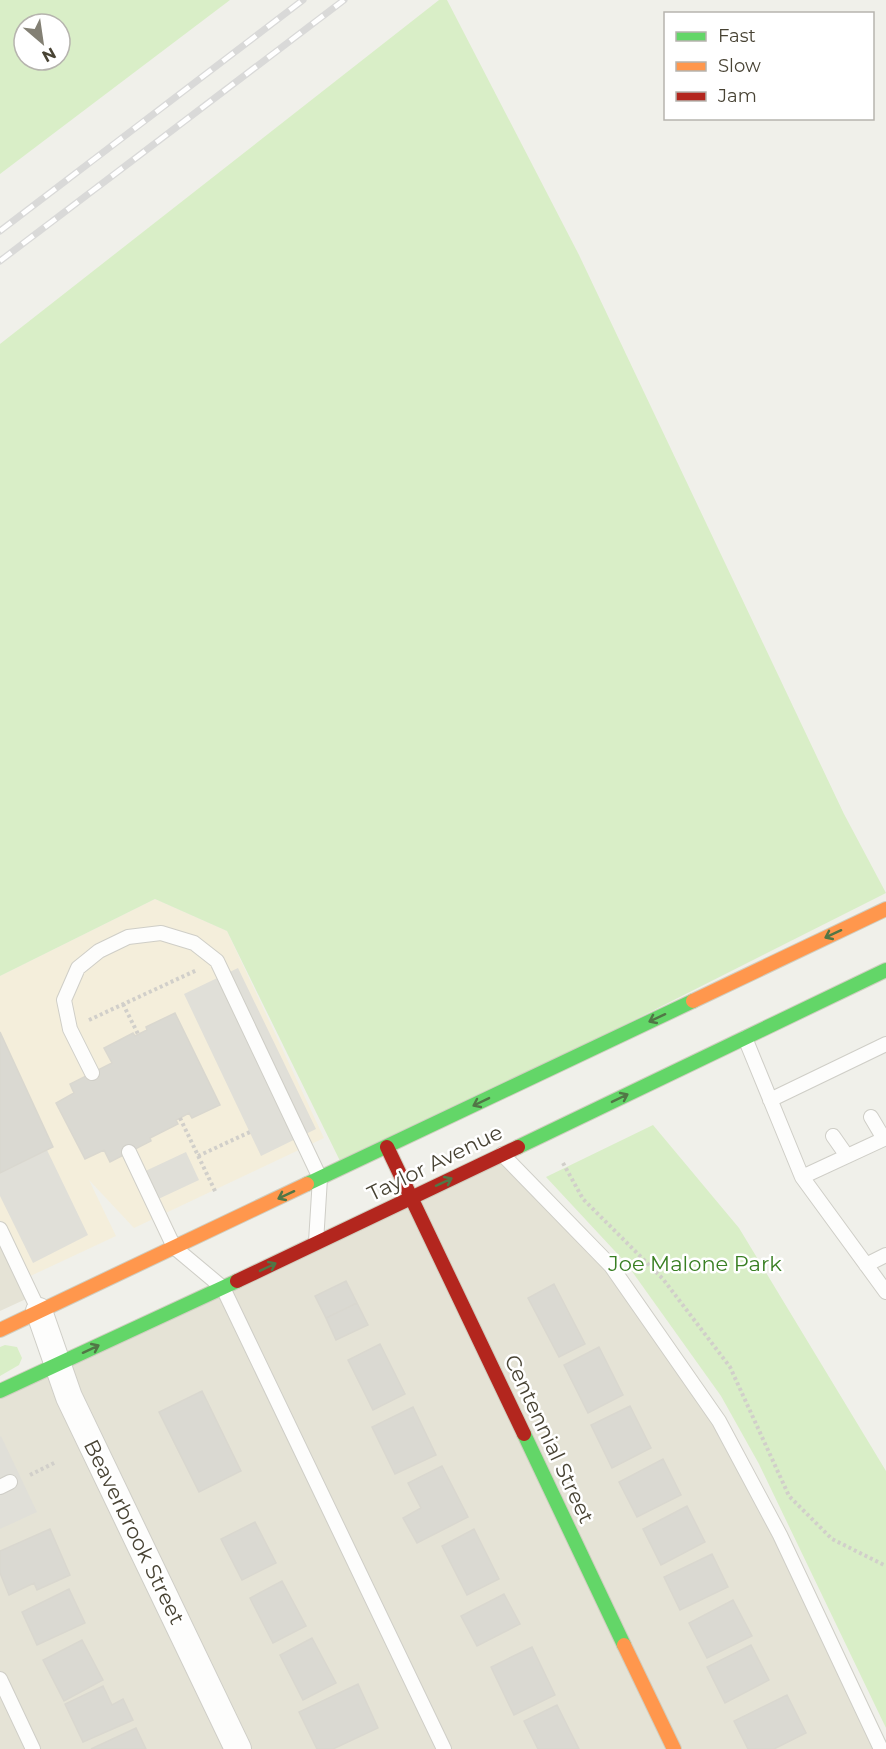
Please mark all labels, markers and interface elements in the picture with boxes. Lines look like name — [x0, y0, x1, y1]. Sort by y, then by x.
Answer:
north arrow — [12, 12, 72, 72]
legend — [664, 12, 874, 120]
text: Fast — [718, 25, 756, 47]
text: N — [39, 43, 59, 66]
text: Slow — [718, 55, 761, 77]
text: Jam — [717, 85, 757, 107]
one-way arrow — [825, 929, 843, 941]
one-way arrow — [649, 1012, 667, 1024]
one-way arrow — [610, 1092, 628, 1103]
one-way arrow — [472, 1096, 490, 1108]
street label: Taylor Avenue — [363, 1119, 506, 1206]
one-way arrow — [434, 1176, 452, 1188]
one-way arrow — [277, 1189, 295, 1201]
park label: Joe Malone Park — [607, 1251, 782, 1276]
one-way arrow — [258, 1260, 276, 1272]
one-way arrow — [82, 1343, 100, 1355]
street label: Centennial Street — [499, 1350, 599, 1527]
street label: Beaverbrook Street — [79, 1435, 190, 1628]

